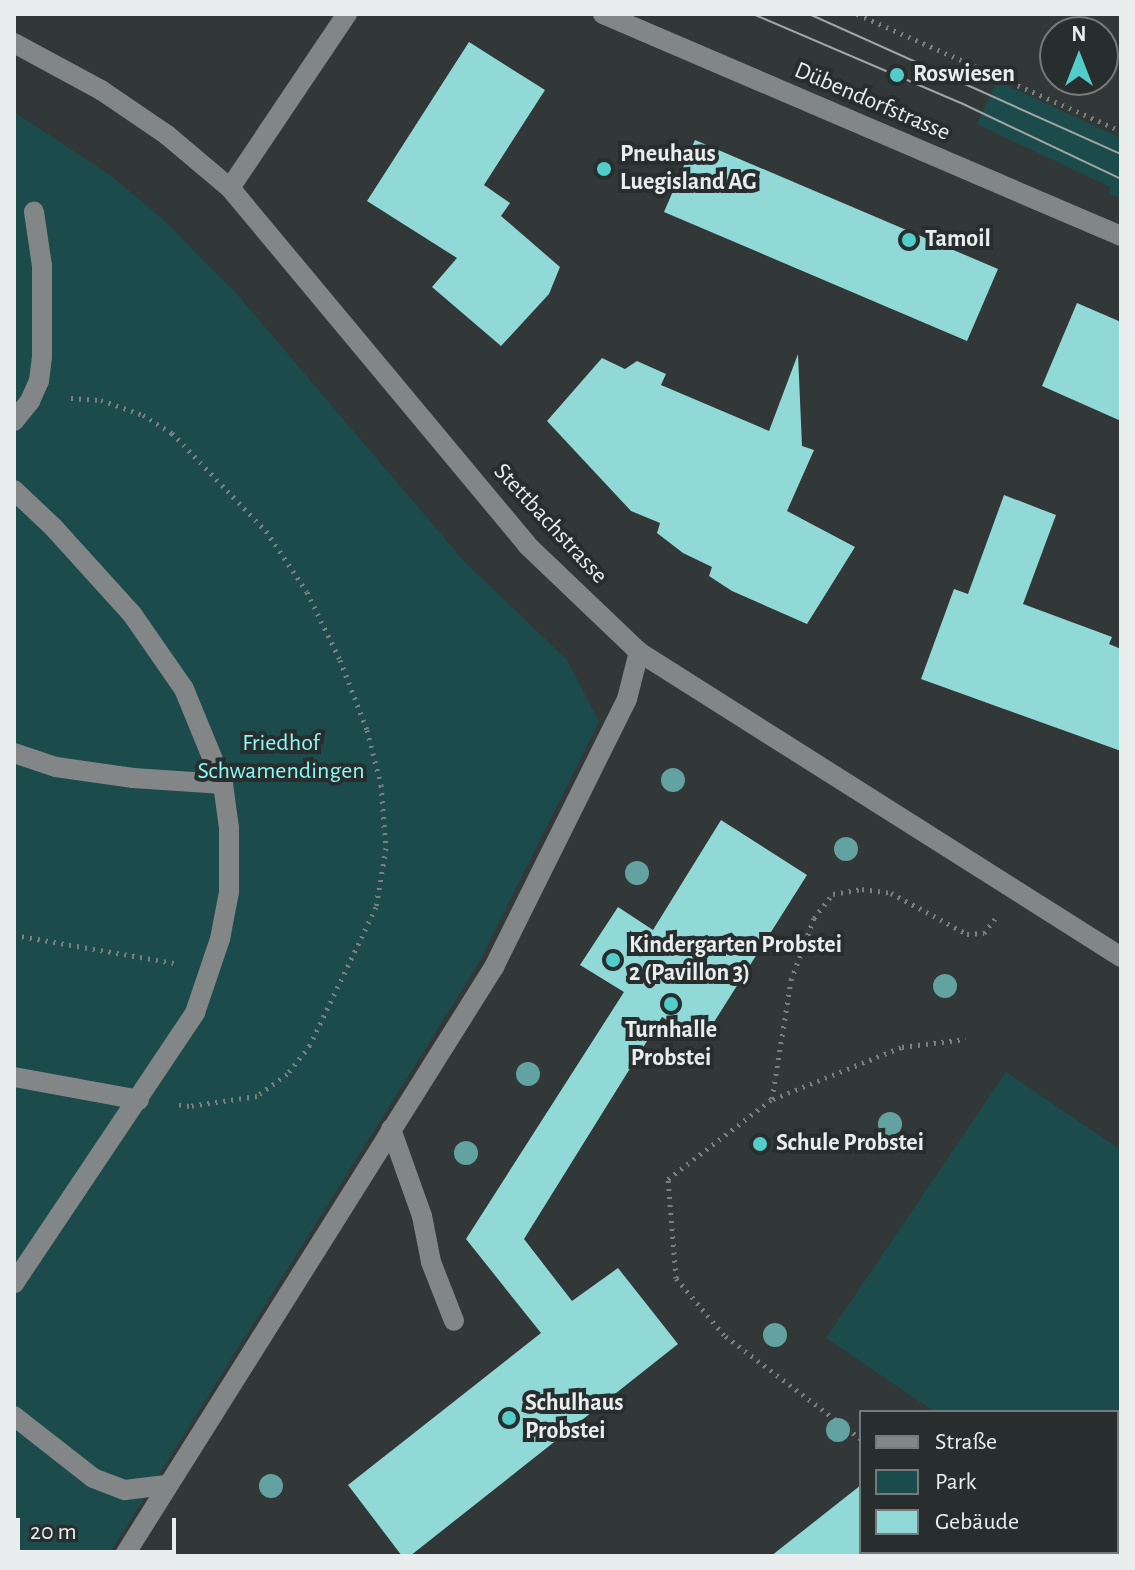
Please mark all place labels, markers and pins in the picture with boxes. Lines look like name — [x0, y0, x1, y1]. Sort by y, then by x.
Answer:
place label: Roswiesen — [913, 61, 1015, 89]
marker: Roswiesen — [888, 66, 906, 84]
place label: Pneuhaus Luegisland AG — [620, 141, 756, 197]
marker: Pneuhaus Luegisland AG — [595, 160, 613, 178]
place label: Tamoil — [925, 226, 991, 254]
marker: Tamoil — [900, 231, 918, 249]
place label: Kindergarten Probstei 2 (Pavillon 3) — [629, 932, 842, 988]
marker: Kindergarten Probstei 2 (Pavillon 3) — [604, 951, 622, 969]
marker: Turnhalle Probstei — [662, 995, 680, 1013]
place label: Turnhalle Probstei — [625, 1017, 717, 1073]
place label: Schule Probstei — [776, 1130, 924, 1158]
marker: Schule Probstei — [751, 1135, 769, 1153]
place label: Schulhaus Probstei — [525, 1390, 623, 1446]
marker: Schulhaus Probstei — [500, 1409, 518, 1427]

